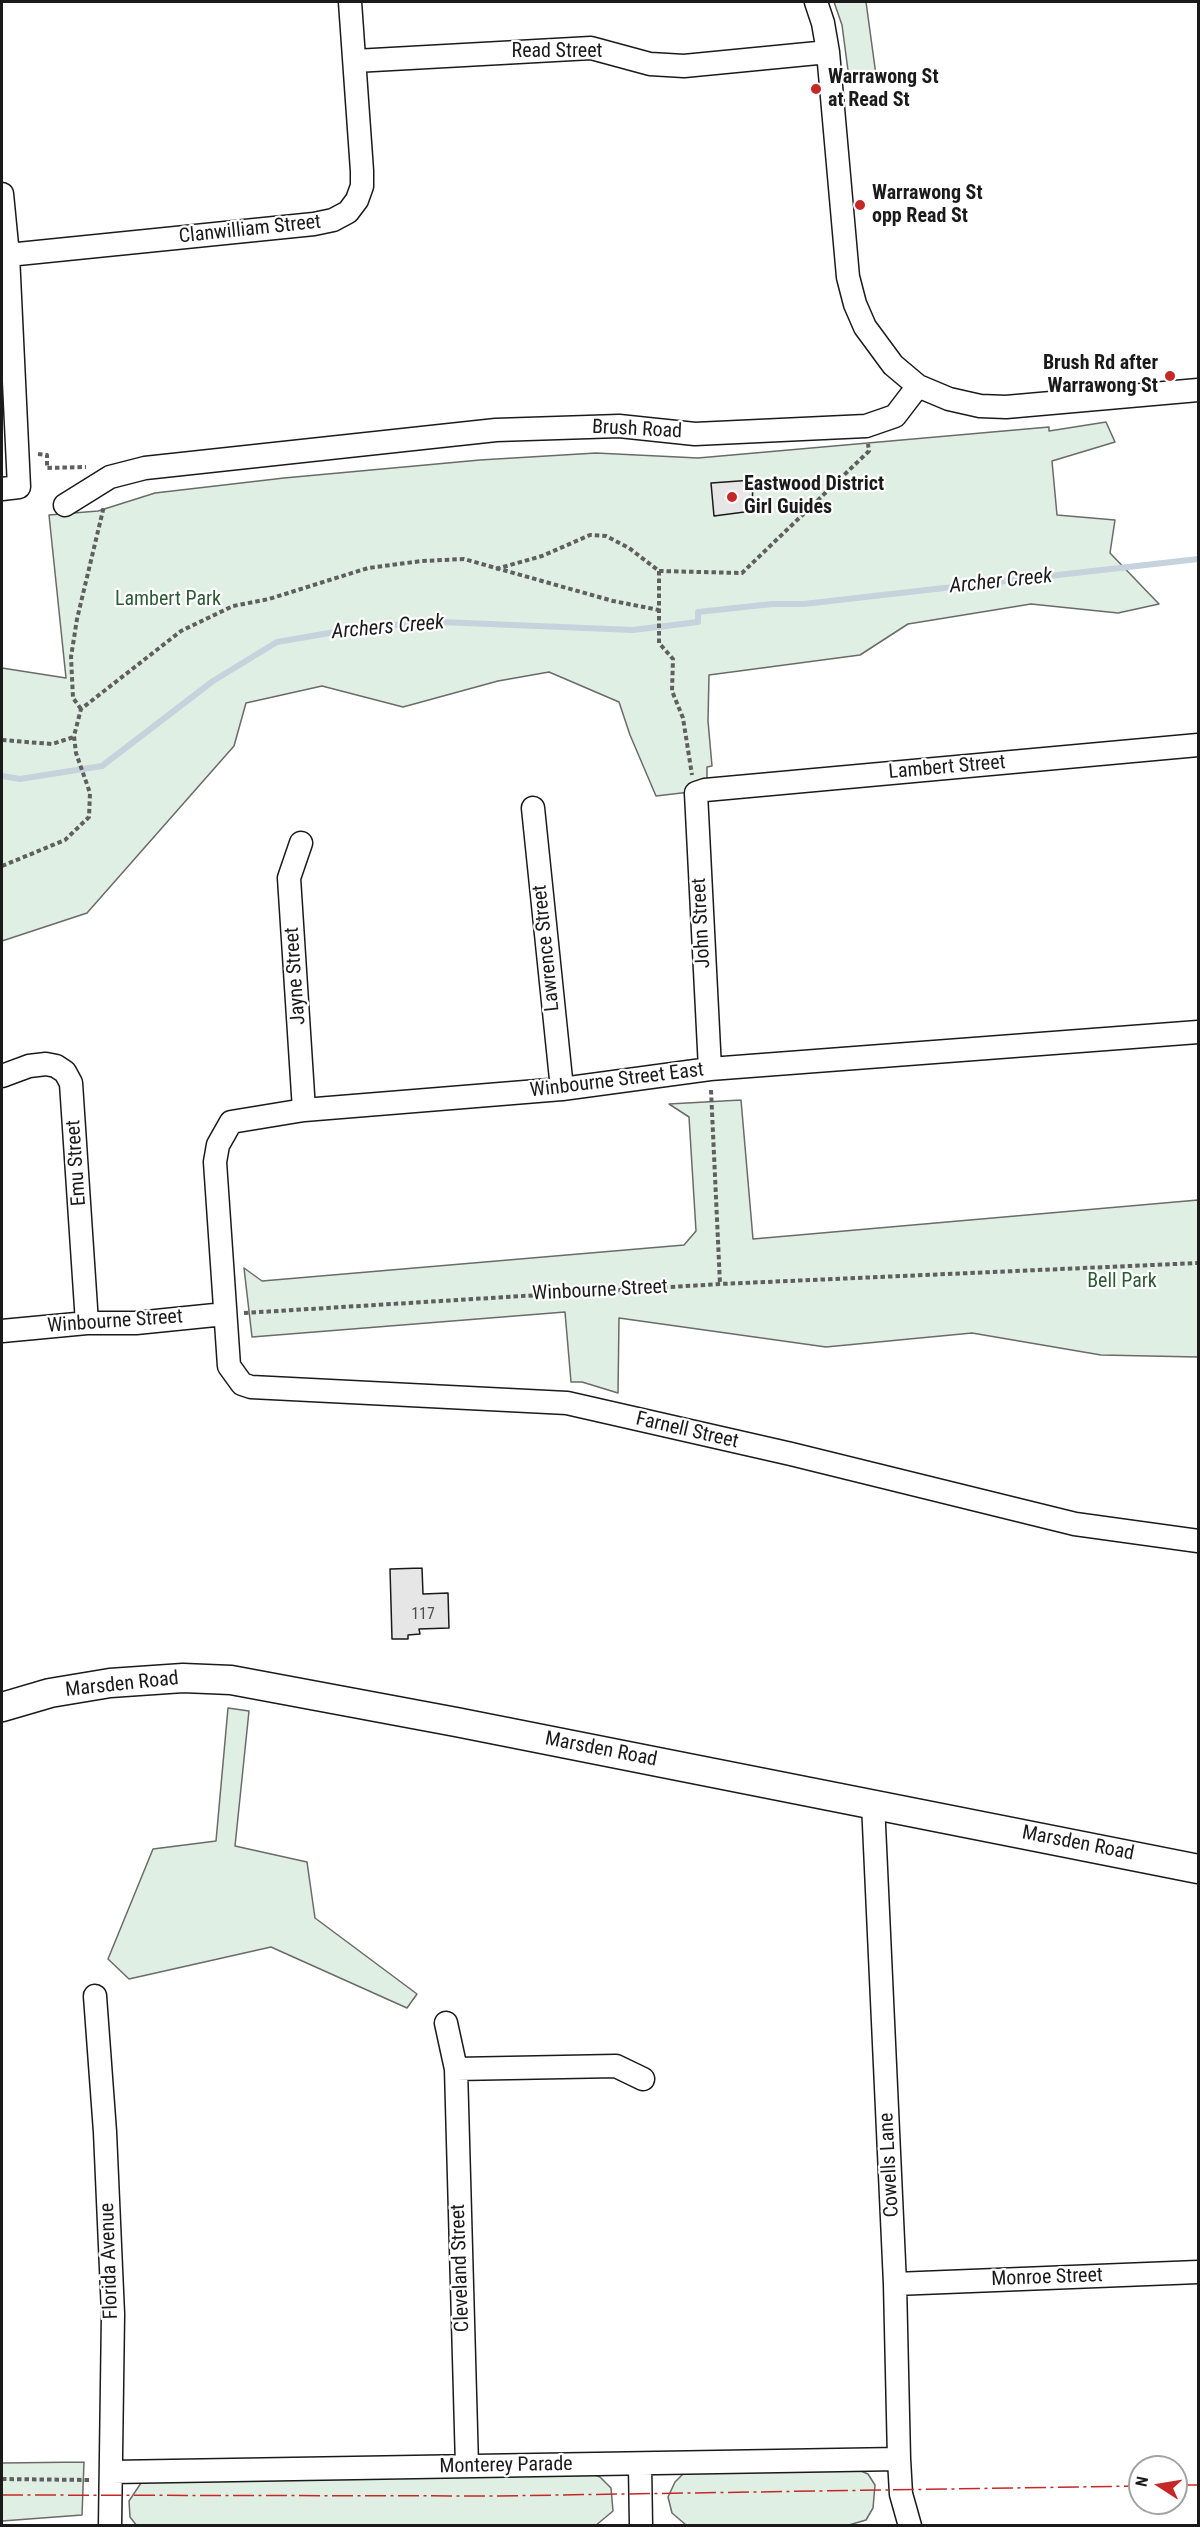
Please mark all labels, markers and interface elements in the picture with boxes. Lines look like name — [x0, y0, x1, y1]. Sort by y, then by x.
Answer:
street label: Read Street — [512, 40, 602, 64]
place label: Warrawong St at Read St — [828, 66, 939, 113]
marker: Warrawong St at Read St — [809, 82, 823, 96]
place label: Warrawong St opp Read St — [872, 182, 983, 229]
marker: Warrawong St opp Read St — [853, 198, 867, 212]
street label: Clanwilliam Street — [178, 211, 322, 249]
place label: Brush Rd after Warrawong St — [1043, 352, 1158, 399]
marker: Brush Rd after Warrawong St — [1163, 369, 1177, 383]
street label: Brush Road — [591, 416, 683, 444]
place label: Eastwood District Girl Guides — [744, 473, 884, 520]
marker: Eastwood District Girl Guides — [725, 490, 739, 504]
water label: Archer Creek — [948, 564, 1054, 600]
park label: Lambert Park — [115, 588, 221, 612]
water label: Archers Creek — [331, 611, 445, 645]
street label: Lambert Street — [888, 751, 1006, 785]
street label: John Street — [688, 877, 716, 969]
street label: Lawrence Street — [528, 884, 566, 1012]
street label: Jayne Street — [281, 926, 311, 1026]
street label: Winbourne Street East — [529, 1058, 705, 1104]
street label: Emu Street — [62, 1119, 92, 1207]
park label: Bell Park — [1087, 1270, 1157, 1294]
street label: Winbourne Street — [532, 1275, 668, 1307]
street label: Winbourne Street — [46, 1305, 184, 1339]
street label: Farnell Street — [633, 1408, 741, 1454]
house number: 117 — [411, 1605, 435, 1625]
street label: Marsden Road — [64, 1667, 180, 1703]
street label: Marsden Road — [543, 1727, 659, 1773]
street label: Marsden Road — [1020, 1821, 1136, 1867]
street label: Cowells Lane — [875, 2112, 905, 2218]
street label: Florida Avenue — [96, 2202, 124, 2320]
street label: Cleveland Street — [447, 2204, 475, 2332]
street label: Monroe Street — [991, 2264, 1103, 2292]
street label: Monterey Parade — [439, 2453, 573, 2479]
north arrow — [1128, 2455, 1188, 2515]
text: N — [1132, 2475, 1152, 2488]

